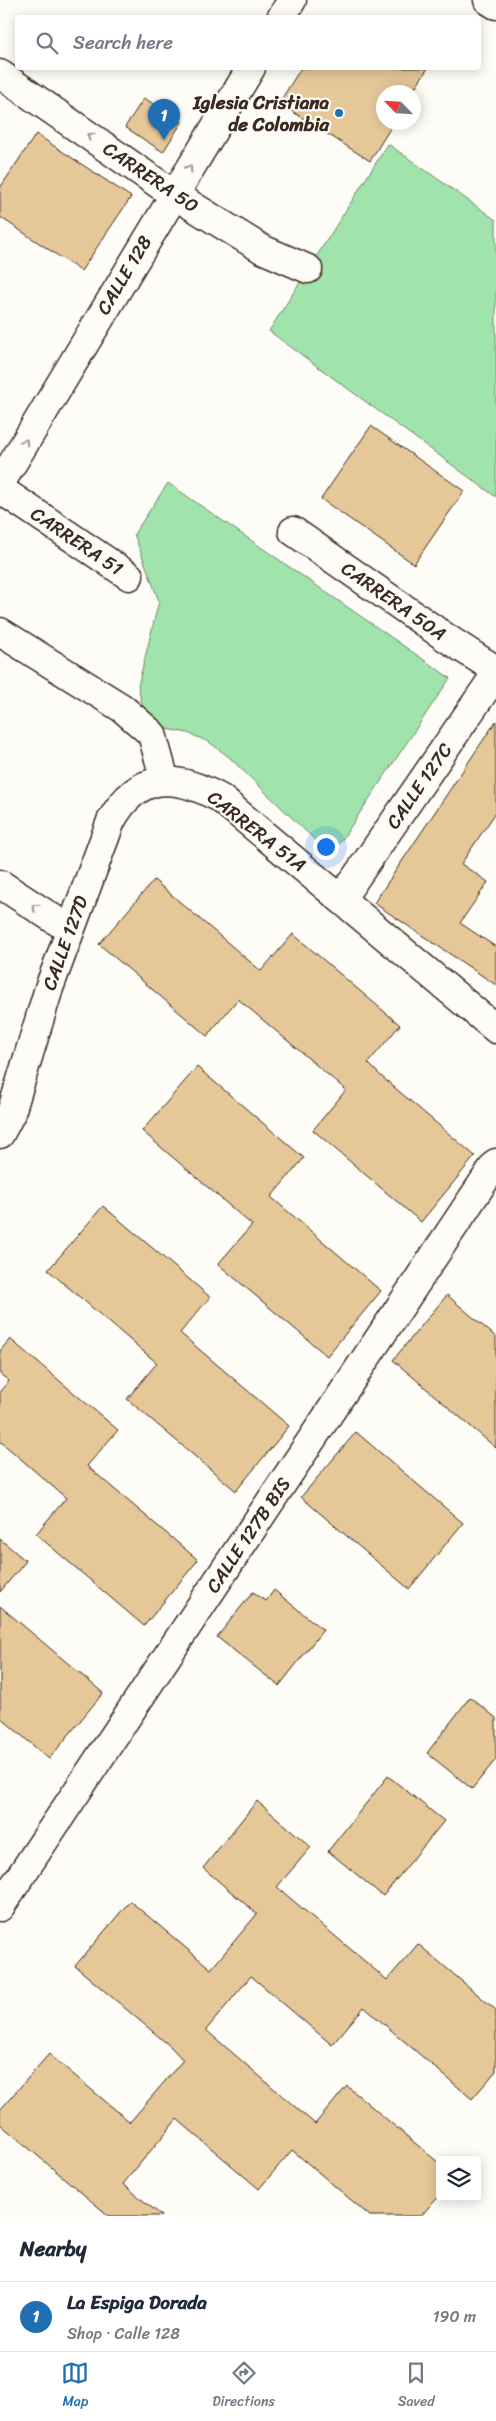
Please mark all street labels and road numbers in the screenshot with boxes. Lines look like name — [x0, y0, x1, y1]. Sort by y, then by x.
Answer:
street label: CARRERA 50 — [96, 133, 206, 221]
street label: CALLE 128 — [87, 228, 161, 321]
street label: CARRERA 51 — [24, 498, 130, 584]
street label: CARRERA 50A — [334, 552, 454, 650]
street label: CALLE 127C — [377, 736, 461, 836]
street label: CARRERA 51A — [200, 781, 314, 881]
street label: CALLE 127D — [33, 890, 98, 995]
street label: CALLE 127B BIS — [197, 1470, 299, 1600]

